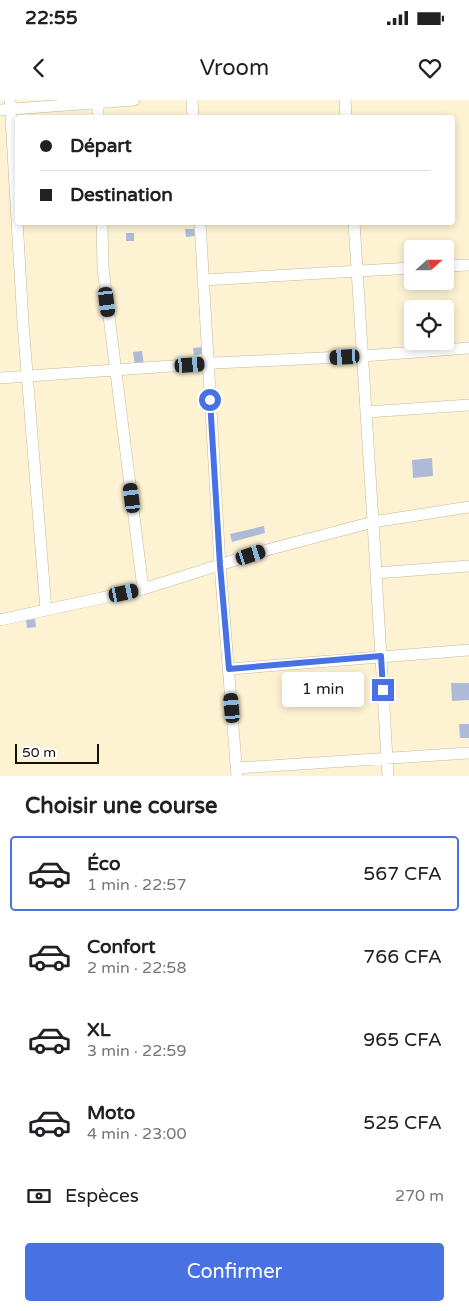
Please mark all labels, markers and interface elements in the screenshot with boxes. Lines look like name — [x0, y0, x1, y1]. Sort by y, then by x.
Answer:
text: 22:55 — [25, 7, 78, 29]
icon: back — [25, 54, 53, 82]
icon: heart — [416, 54, 444, 82]
text: Vroom — [200, 55, 269, 81]
text: Départ — [70, 135, 132, 157]
text: Destination — [70, 184, 173, 206]
north arrow — [404, 240, 454, 290]
map controls — [404, 240, 454, 350]
car — [97, 286, 116, 318]
button: locate — [404, 300, 454, 350]
car — [329, 349, 360, 365]
car — [174, 356, 205, 374]
route start — [199, 389, 221, 411]
car — [122, 482, 141, 514]
car — [234, 543, 267, 567]
car — [107, 583, 140, 603]
callout: 1 min — [283, 672, 366, 708]
text: 1 min — [302, 679, 344, 699]
route end — [372, 679, 394, 701]
car — [223, 692, 240, 724]
scale bar — [15, 741, 99, 764]
text: 50 m — [22, 744, 56, 761]
text: Choisir une course — [25, 793, 218, 819]
icon: car — [27, 851, 72, 896]
text: Éco — [87, 853, 120, 875]
text: 567 CFA — [363, 863, 442, 885]
text: 1 min · 22:57 — [87, 875, 186, 895]
icon: car — [27, 934, 72, 979]
text: Confort — [87, 936, 156, 958]
text: 766 CFA — [363, 946, 442, 968]
text: 2 min · 22:58 — [87, 958, 186, 978]
icon: car — [27, 1017, 72, 1062]
text: XL — [87, 1019, 111, 1041]
text: 965 CFA — [363, 1029, 442, 1051]
text: 3 min · 22:59 — [87, 1041, 186, 1061]
icon: car — [27, 1100, 72, 1145]
text: Moto — [87, 1102, 135, 1124]
text: 525 CFA — [363, 1112, 442, 1134]
text: 4 min · 23:00 — [87, 1124, 186, 1144]
icon: cash — [25, 1182, 53, 1210]
text: Espèces — [65, 1185, 139, 1207]
text: 270 m — [395, 1186, 444, 1206]
button: Confirmer — [25, 1243, 444, 1301]

